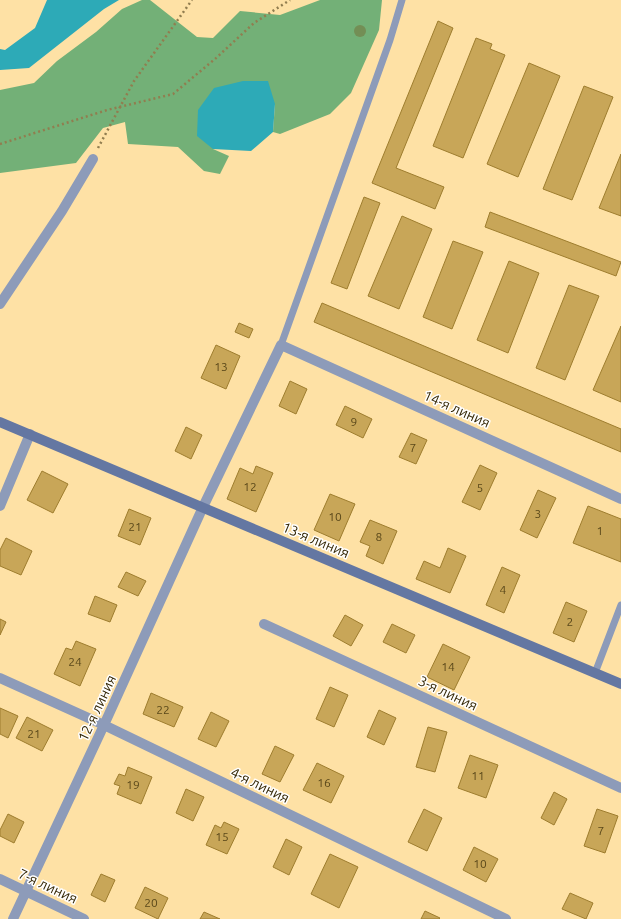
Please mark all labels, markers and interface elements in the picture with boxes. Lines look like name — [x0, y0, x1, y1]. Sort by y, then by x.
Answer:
house number: 13 — [214, 360, 228, 373]
street label: 14-я линия — [421, 387, 493, 431]
house number: 9 — [351, 415, 357, 428]
house number: 7 — [410, 441, 416, 454]
house number: 12 — [243, 480, 257, 493]
house number: 5 — [477, 481, 483, 494]
house number: 3 — [535, 507, 541, 520]
house number: 10 — [328, 510, 342, 523]
street label: 13-я линия — [280, 519, 352, 561]
house number: 21 — [128, 520, 142, 533]
house number: 1 — [597, 524, 603, 537]
house number: 8 — [376, 530, 383, 543]
house number: 4 — [500, 583, 507, 596]
house number: 2 — [567, 615, 573, 628]
house number: 24 — [68, 655, 82, 668]
house number: 14 — [441, 660, 455, 673]
street label: 12-я линия — [75, 672, 119, 744]
street label: 3-я линия — [416, 672, 480, 714]
house number: 22 — [156, 703, 170, 716]
house number: 21 — [27, 727, 41, 740]
street label: 4-я линия — [228, 764, 292, 806]
house number: 11 — [471, 769, 485, 782]
house number: 16 — [317, 776, 331, 789]
house number: 19 — [126, 778, 140, 791]
house number: 7 — [598, 824, 604, 837]
house number: 15 — [215, 830, 229, 843]
house number: 10 — [473, 857, 487, 870]
street label: 7-я линия — [16, 865, 80, 907]
house number: 20 — [144, 896, 158, 909]

